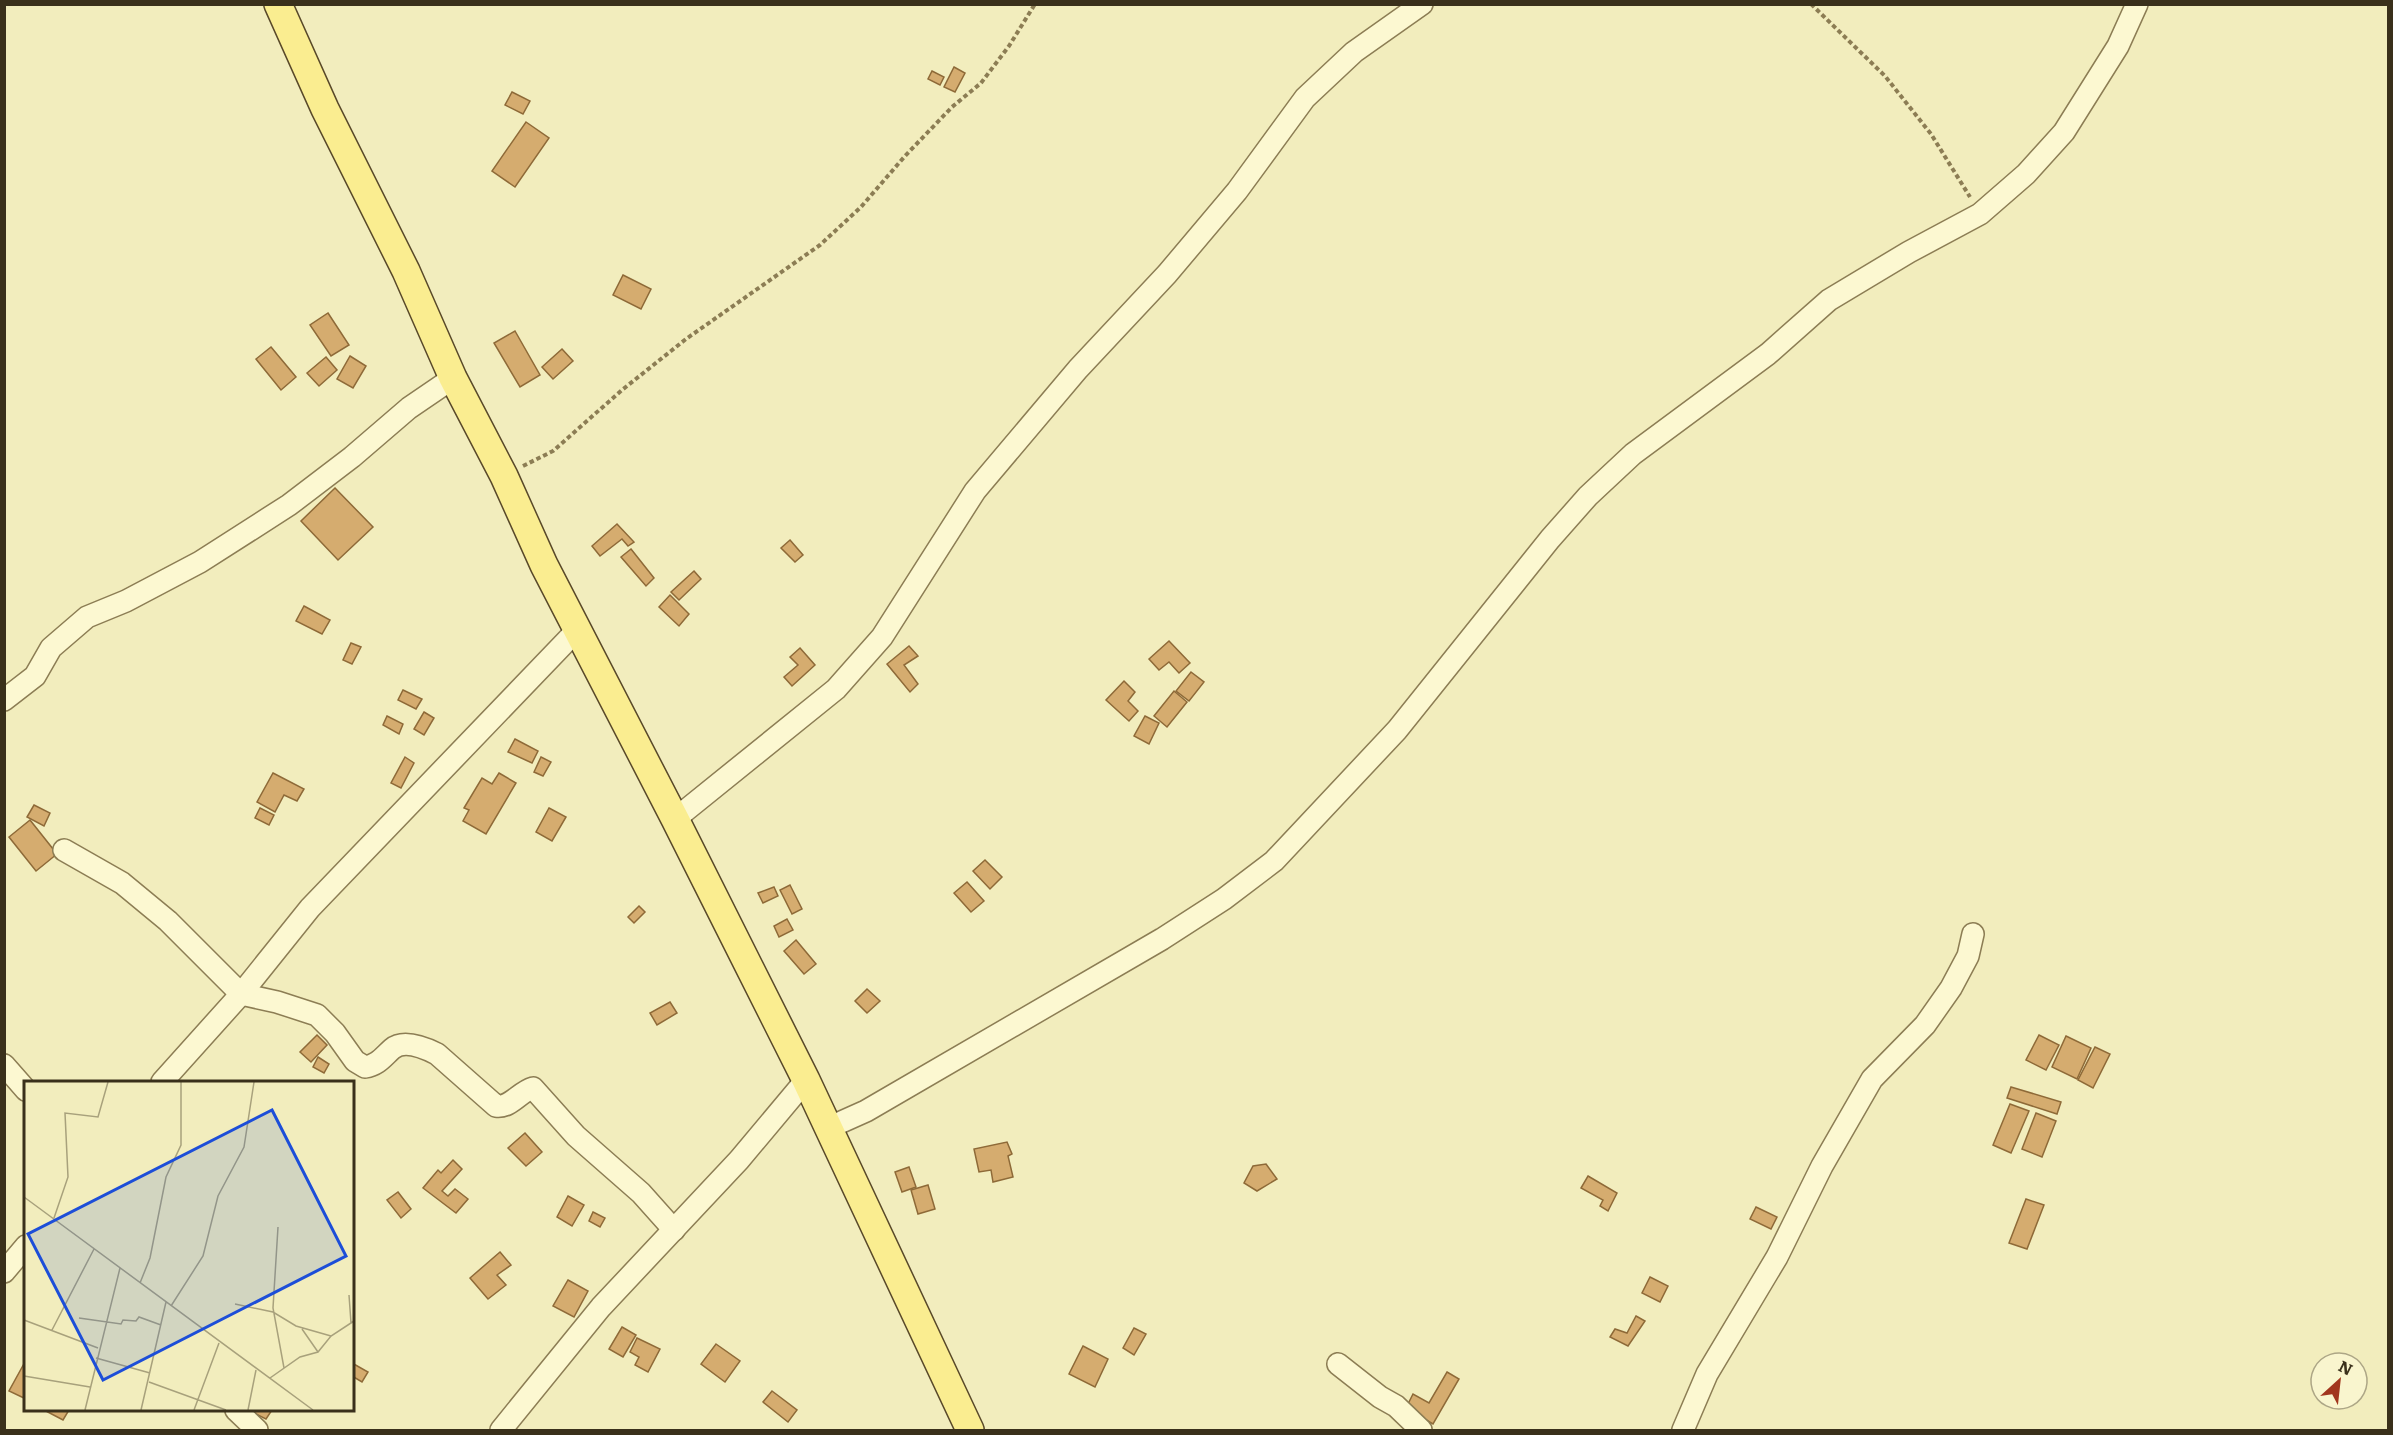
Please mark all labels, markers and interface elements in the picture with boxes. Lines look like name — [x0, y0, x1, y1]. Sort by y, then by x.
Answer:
inset map — [24, 1081, 354, 1411]
north arrow — [2309, 1351, 2369, 1411]
text: N — [2335, 1353, 2358, 1380]

